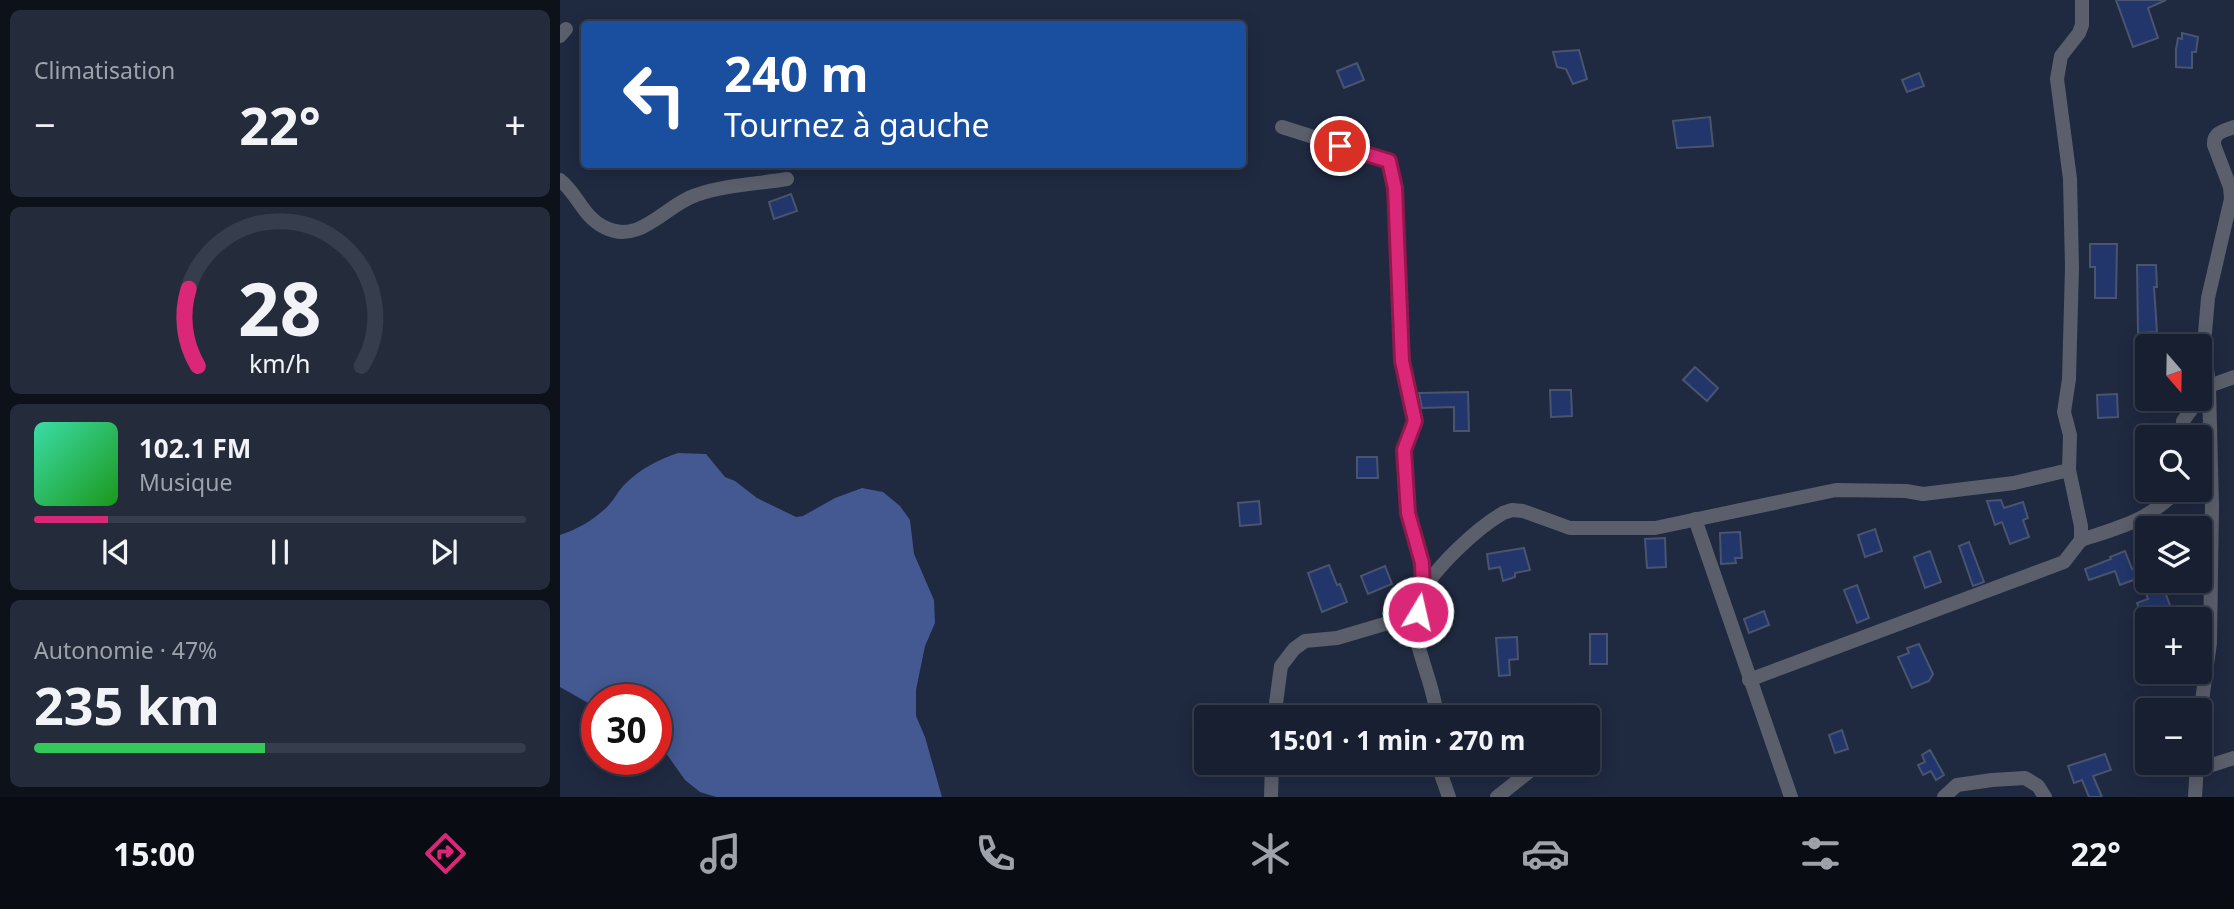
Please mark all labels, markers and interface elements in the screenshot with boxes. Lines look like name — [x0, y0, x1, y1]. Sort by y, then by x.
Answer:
text: 240 m — [724, 40, 869, 106]
icon: left — [609, 49, 700, 140]
text: Climatisation — [34, 54, 175, 86]
text: 22° — [239, 89, 321, 160]
text: − — [34, 98, 56, 150]
text: + — [504, 98, 526, 150]
text: Tournez à gauche — [724, 103, 990, 146]
pin — [1310, 116, 1370, 176]
icon: arrive — [1321, 127, 1359, 165]
text: 28 — [238, 259, 322, 358]
north arrow — [2135, 334, 2212, 411]
map controls — [2135, 334, 2212, 775]
text: km/h — [249, 346, 311, 380]
button: search — [2135, 425, 2212, 502]
text: 102.1 FM — [139, 430, 251, 466]
text: Musique — [139, 466, 232, 498]
button: layers — [2135, 516, 2212, 593]
icon: previous — [97, 533, 135, 571]
icon: pause — [261, 533, 299, 571]
icon: next — [425, 533, 463, 571]
position arrow — [1381, 575, 1455, 649]
button: + — [2135, 607, 2212, 684]
text: Autonomie · 47% — [34, 634, 217, 666]
text: 235 km — [34, 669, 220, 740]
speed limit sign: 30 — [581, 684, 672, 775]
button: − — [2135, 698, 2212, 775]
text: 15:01 · 1 min · 270 m — [1269, 722, 1525, 758]
icon: directions — [421, 829, 470, 878]
icon: music — [696, 829, 745, 878]
icon: phone — [971, 829, 1020, 878]
icon: climate — [1246, 829, 1295, 878]
icon: car — [1521, 829, 1570, 878]
icon: filters — [1796, 829, 1845, 878]
text: 15:00 — [113, 832, 195, 875]
text: 22° — [2071, 832, 2121, 875]

